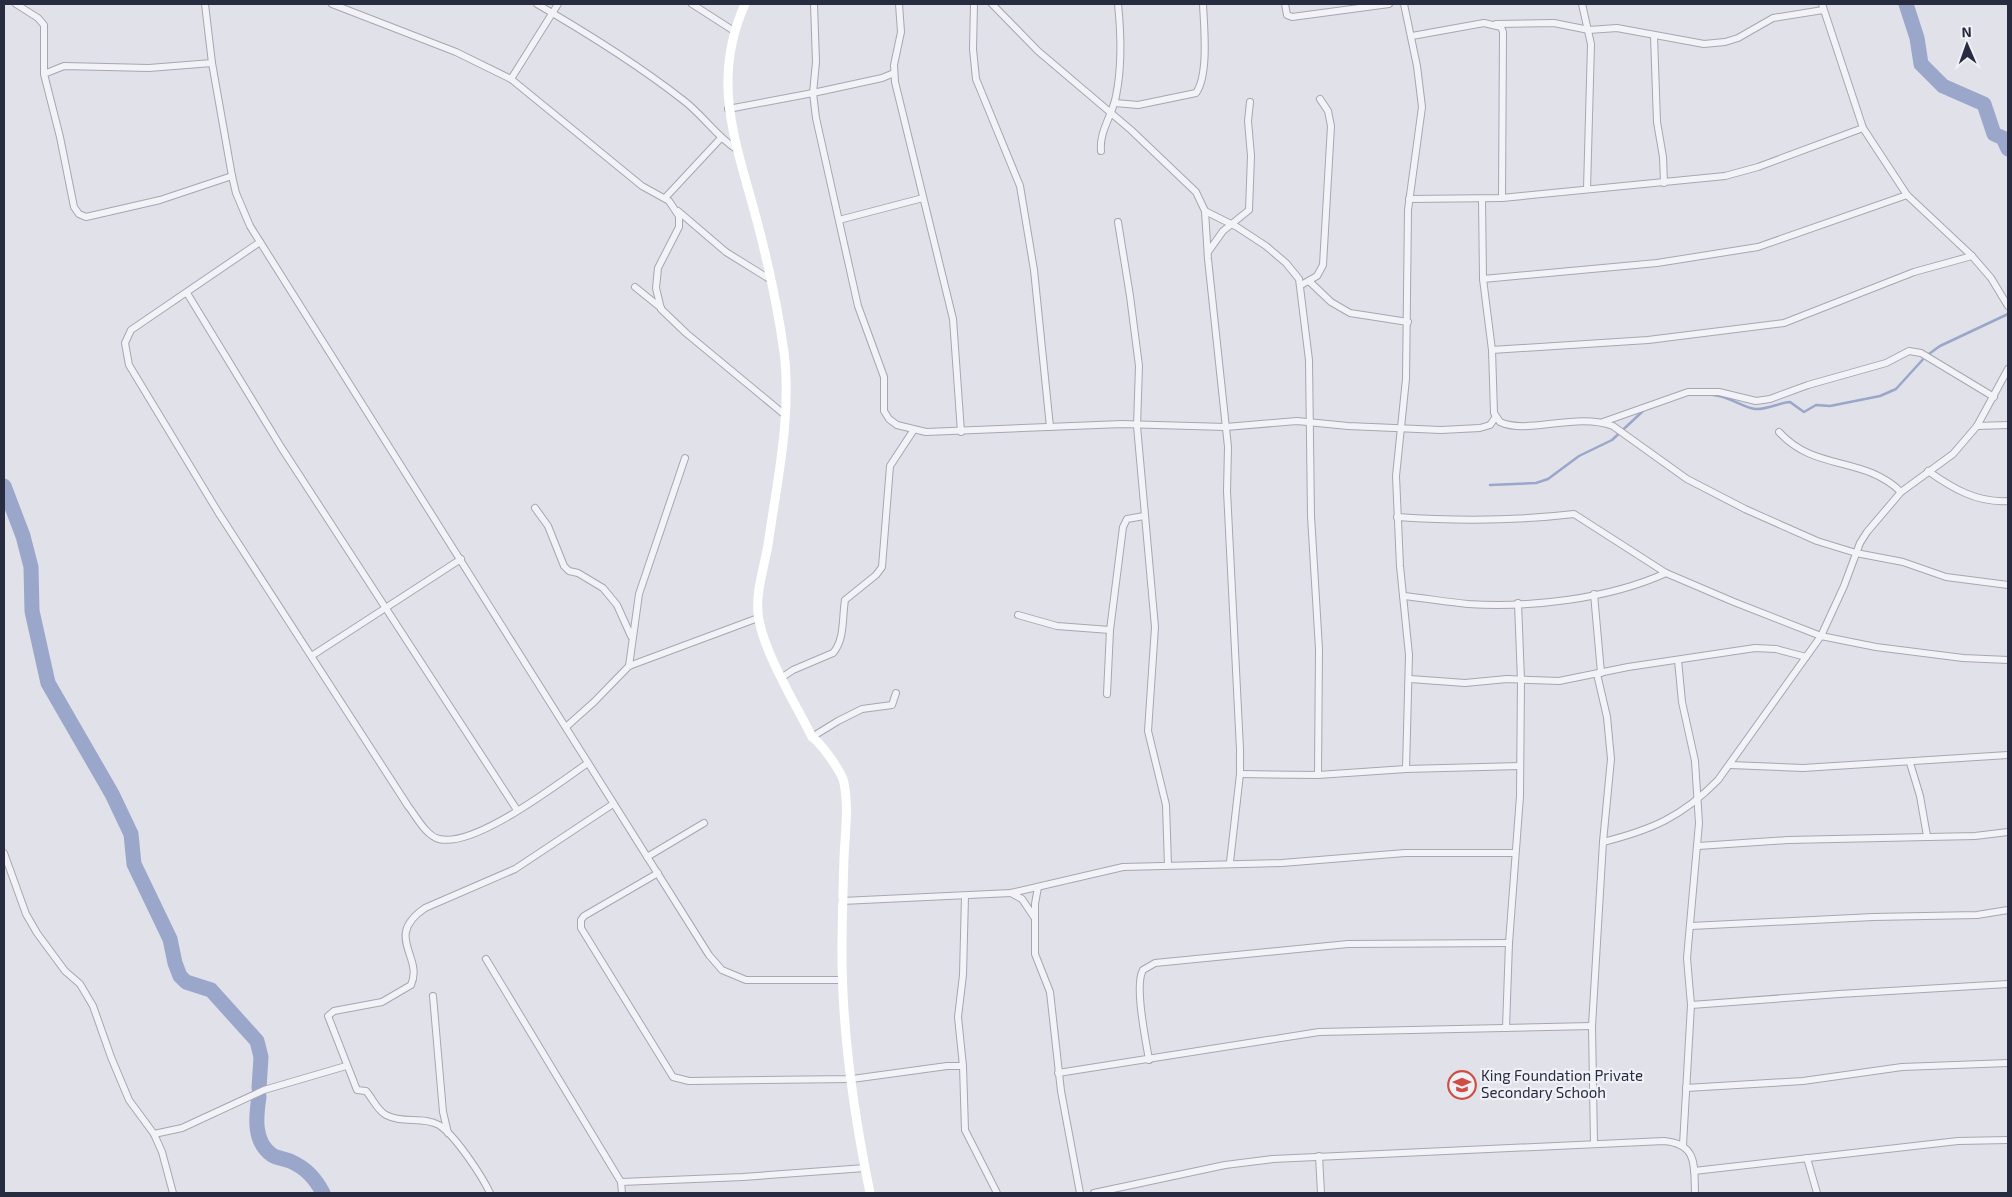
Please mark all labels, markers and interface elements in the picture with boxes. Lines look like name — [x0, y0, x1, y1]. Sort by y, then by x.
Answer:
north arrow — [1942, 20, 1992, 70]
text: N — [1961, 23, 1972, 40]
place label: King Foundation Private Secondary Schooh — [1481, 1066, 1643, 1101]
school or university icon: King Foundation Private Secondary Schooh — [1447, 1070, 1477, 1100]

